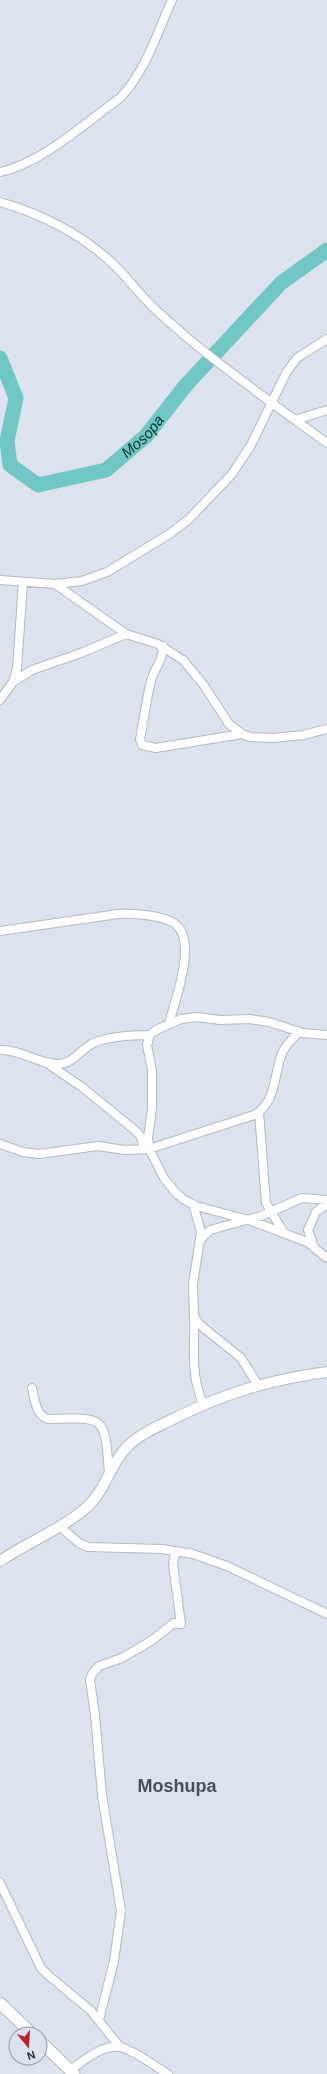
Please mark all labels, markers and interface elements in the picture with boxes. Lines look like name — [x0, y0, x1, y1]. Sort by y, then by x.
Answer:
water label: Mosopa — [118, 412, 167, 461]
district label: Moshupa — [138, 1776, 217, 1796]
north arrow — [8, 2026, 48, 2066]
text: N — [25, 2049, 37, 2062]

